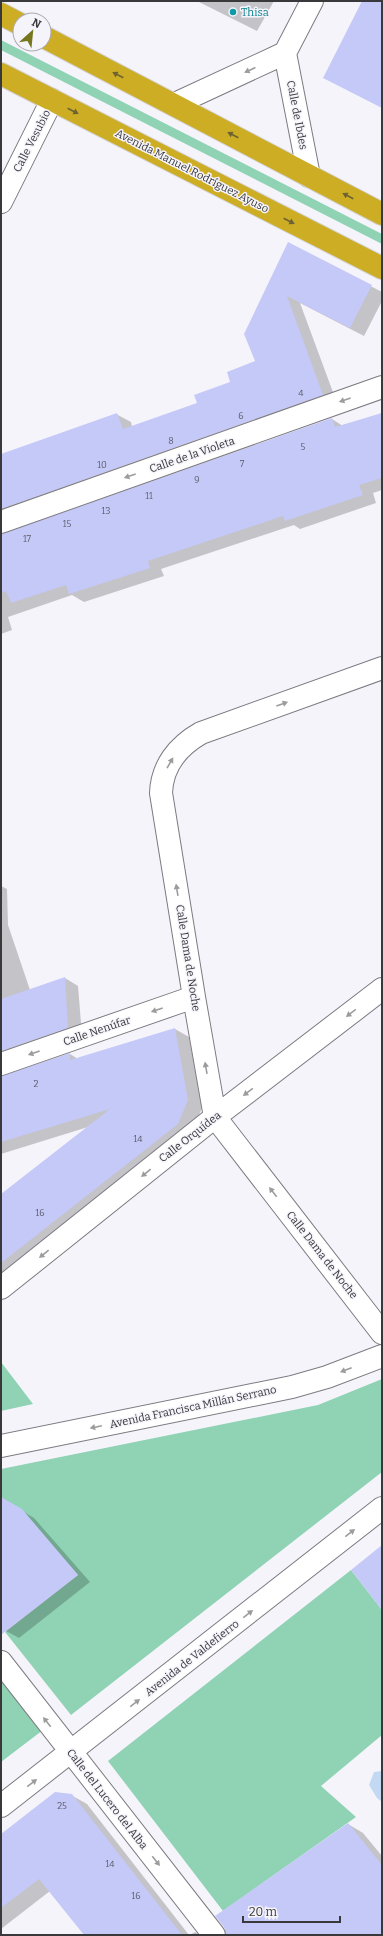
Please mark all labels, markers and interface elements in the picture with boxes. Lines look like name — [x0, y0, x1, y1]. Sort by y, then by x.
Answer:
place label: Thisa — [241, 6, 269, 19]
marker: Thisa — [228, 7, 238, 17]
north arrow — [12, 12, 52, 52]
text: N — [30, 16, 43, 31]
one-way arrow — [243, 67, 255, 73]
one-way arrow — [112, 71, 124, 78]
street label: Calle de Ibdes — [284, 79, 310, 151]
street label: Calle Vesubio — [11, 108, 53, 174]
one-way arrow — [67, 108, 79, 114]
street label: Avenida Manuel Rodríguez Ayuso — [113, 127, 271, 215]
one-way arrow — [227, 132, 239, 138]
one-way arrow — [342, 193, 353, 200]
one-way arrow — [283, 218, 295, 224]
house number: 4 — [298, 388, 304, 398]
one-way arrow — [339, 398, 351, 404]
house number: 6 — [238, 411, 244, 421]
street label: Calle de la Violeta — [148, 434, 236, 476]
house number: 8 — [168, 436, 174, 446]
house number: 5 — [301, 442, 306, 452]
house number: 7 — [240, 459, 245, 469]
house number: 10 — [97, 460, 107, 470]
one-way arrow — [124, 474, 136, 480]
house number: 9 — [194, 475, 200, 485]
house number: 11 — [145, 491, 153, 501]
house number: 13 — [102, 506, 110, 516]
house number: 15 — [63, 519, 71, 529]
house number: 17 — [23, 534, 32, 544]
one-way arrow — [277, 700, 289, 706]
one-way arrow — [166, 757, 173, 769]
one-way arrow — [173, 884, 179, 896]
street label: Calle Dama de Noche — [173, 904, 203, 1012]
one-way arrow — [150, 1007, 162, 1013]
one-way arrow — [346, 1009, 356, 1017]
street label: Calle Nenúfar — [62, 1013, 133, 1049]
one-way arrow — [27, 1050, 39, 1056]
one-way arrow — [203, 1062, 209, 1074]
house number: 2 — [34, 1079, 39, 1089]
one-way arrow — [242, 1088, 253, 1096]
street label: Calle Orquídea — [156, 1109, 224, 1165]
house number: 14 — [134, 1134, 143, 1144]
one-way arrow — [140, 1168, 151, 1177]
one-way arrow — [268, 1186, 277, 1197]
house number: 16 — [36, 1208, 44, 1218]
street label: Calle Dama de Noche — [284, 1209, 360, 1301]
one-way arrow — [39, 1249, 49, 1258]
one-way arrow — [339, 1367, 351, 1373]
street label: Avenida Francisca Millán Serrano — [108, 1383, 278, 1431]
one-way arrow — [90, 1424, 102, 1430]
one-way arrow — [344, 1529, 355, 1538]
one-way arrow — [242, 1609, 253, 1618]
street label: Avenida de Valdefierro — [142, 1617, 242, 1699]
one-way arrow — [129, 1699, 140, 1707]
one-way arrow — [43, 1716, 52, 1727]
street label: Calle del Lucero del Alba — [64, 1746, 150, 1852]
one-way arrow — [27, 1779, 37, 1787]
house number: 25 — [57, 1801, 67, 1811]
one-way arrow — [151, 1855, 160, 1866]
house number: 14 — [106, 1859, 115, 1869]
house number: 16 — [132, 1891, 140, 1901]
scale bar — [243, 1898, 340, 1924]
text: 20 m — [249, 1905, 278, 1919]

